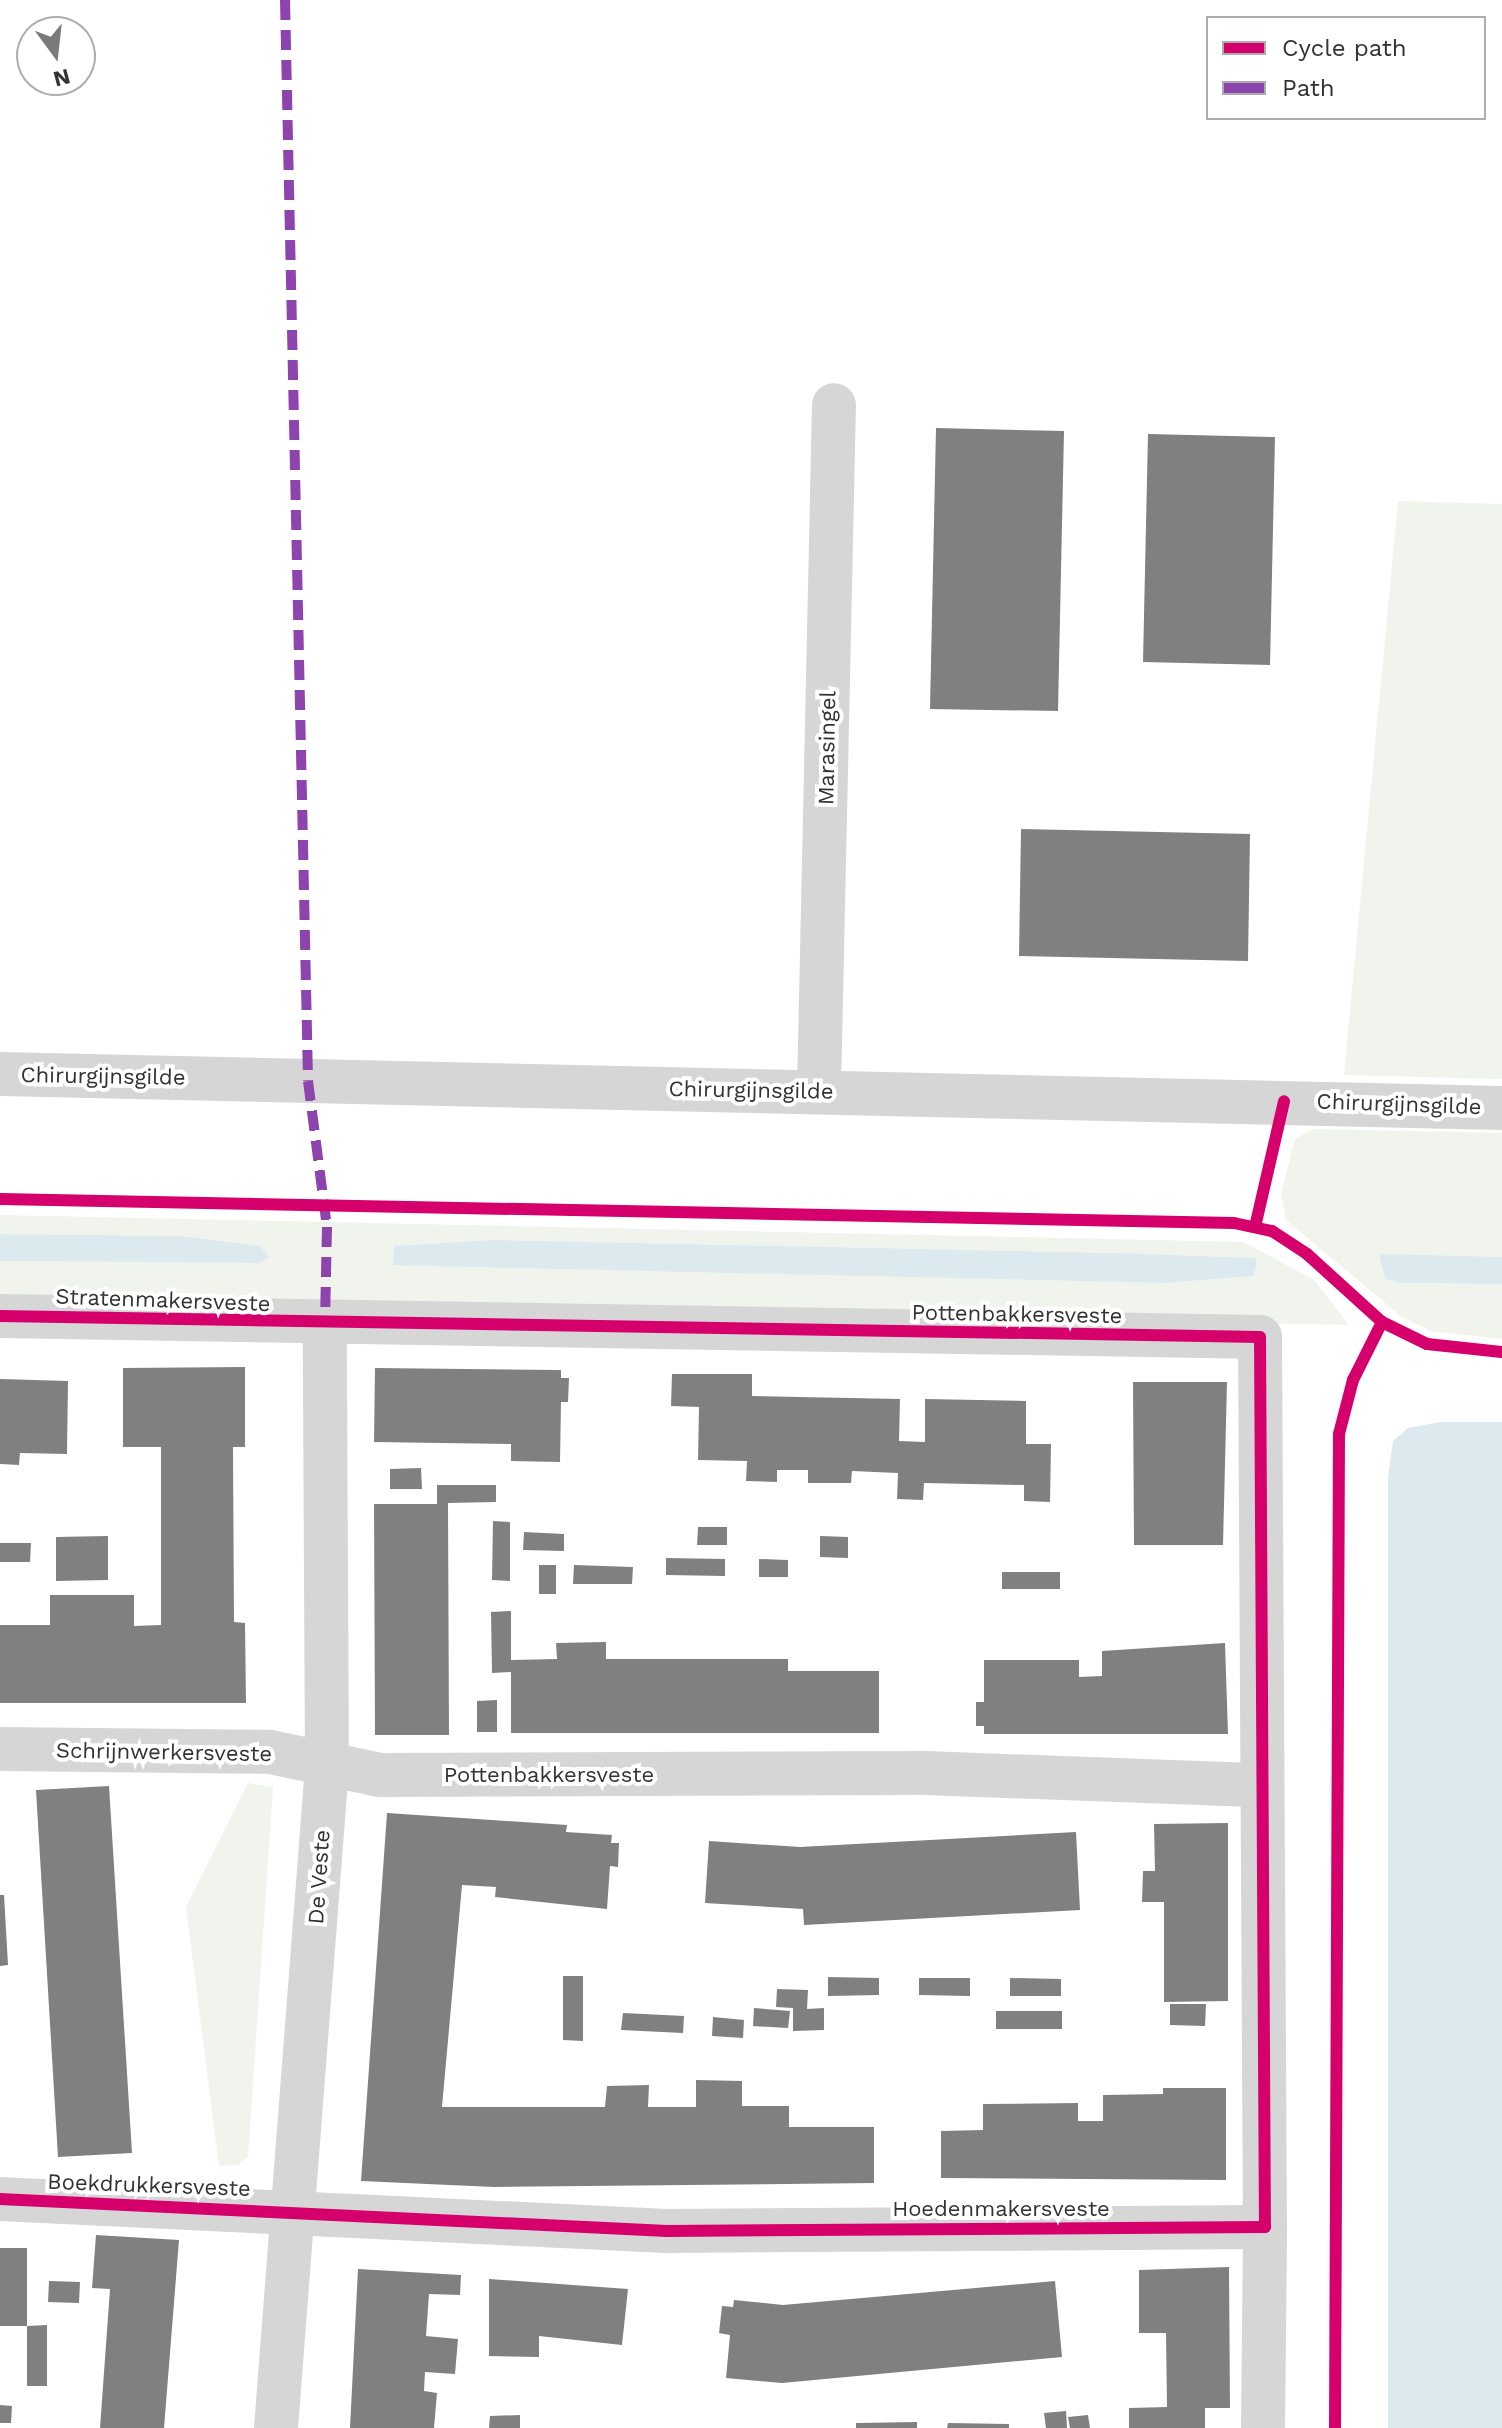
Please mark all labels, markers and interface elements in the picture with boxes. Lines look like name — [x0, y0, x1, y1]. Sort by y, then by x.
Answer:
north arrow — [16, 16, 96, 96]
legend — [1206, 16, 1486, 120]
text: Cycle path — [1282, 34, 1407, 62]
text: N — [51, 64, 73, 92]
text: Path — [1282, 74, 1335, 102]
street label: Marasingel — [813, 691, 841, 805]
street label: Chirurgijnsgilde — [20, 1061, 186, 1091]
street label: Chirurgijnsgilde — [668, 1075, 834, 1105]
street label: Chirurgijnsgilde — [1316, 1088, 1482, 1120]
street label: Stratenmakersveste — [55, 1283, 271, 1317]
street label: Pottenbakkersveste — [912, 1299, 1122, 1329]
street label: Schrijnwerkersveste — [56, 1737, 272, 1767]
street label: Pottenbakkersveste — [444, 1762, 654, 1788]
street label: De Veste — [303, 1828, 335, 1926]
street label: Boekdrukkersveste — [47, 2168, 251, 2202]
street label: Hoedenmakersveste — [892, 2196, 1110, 2222]

